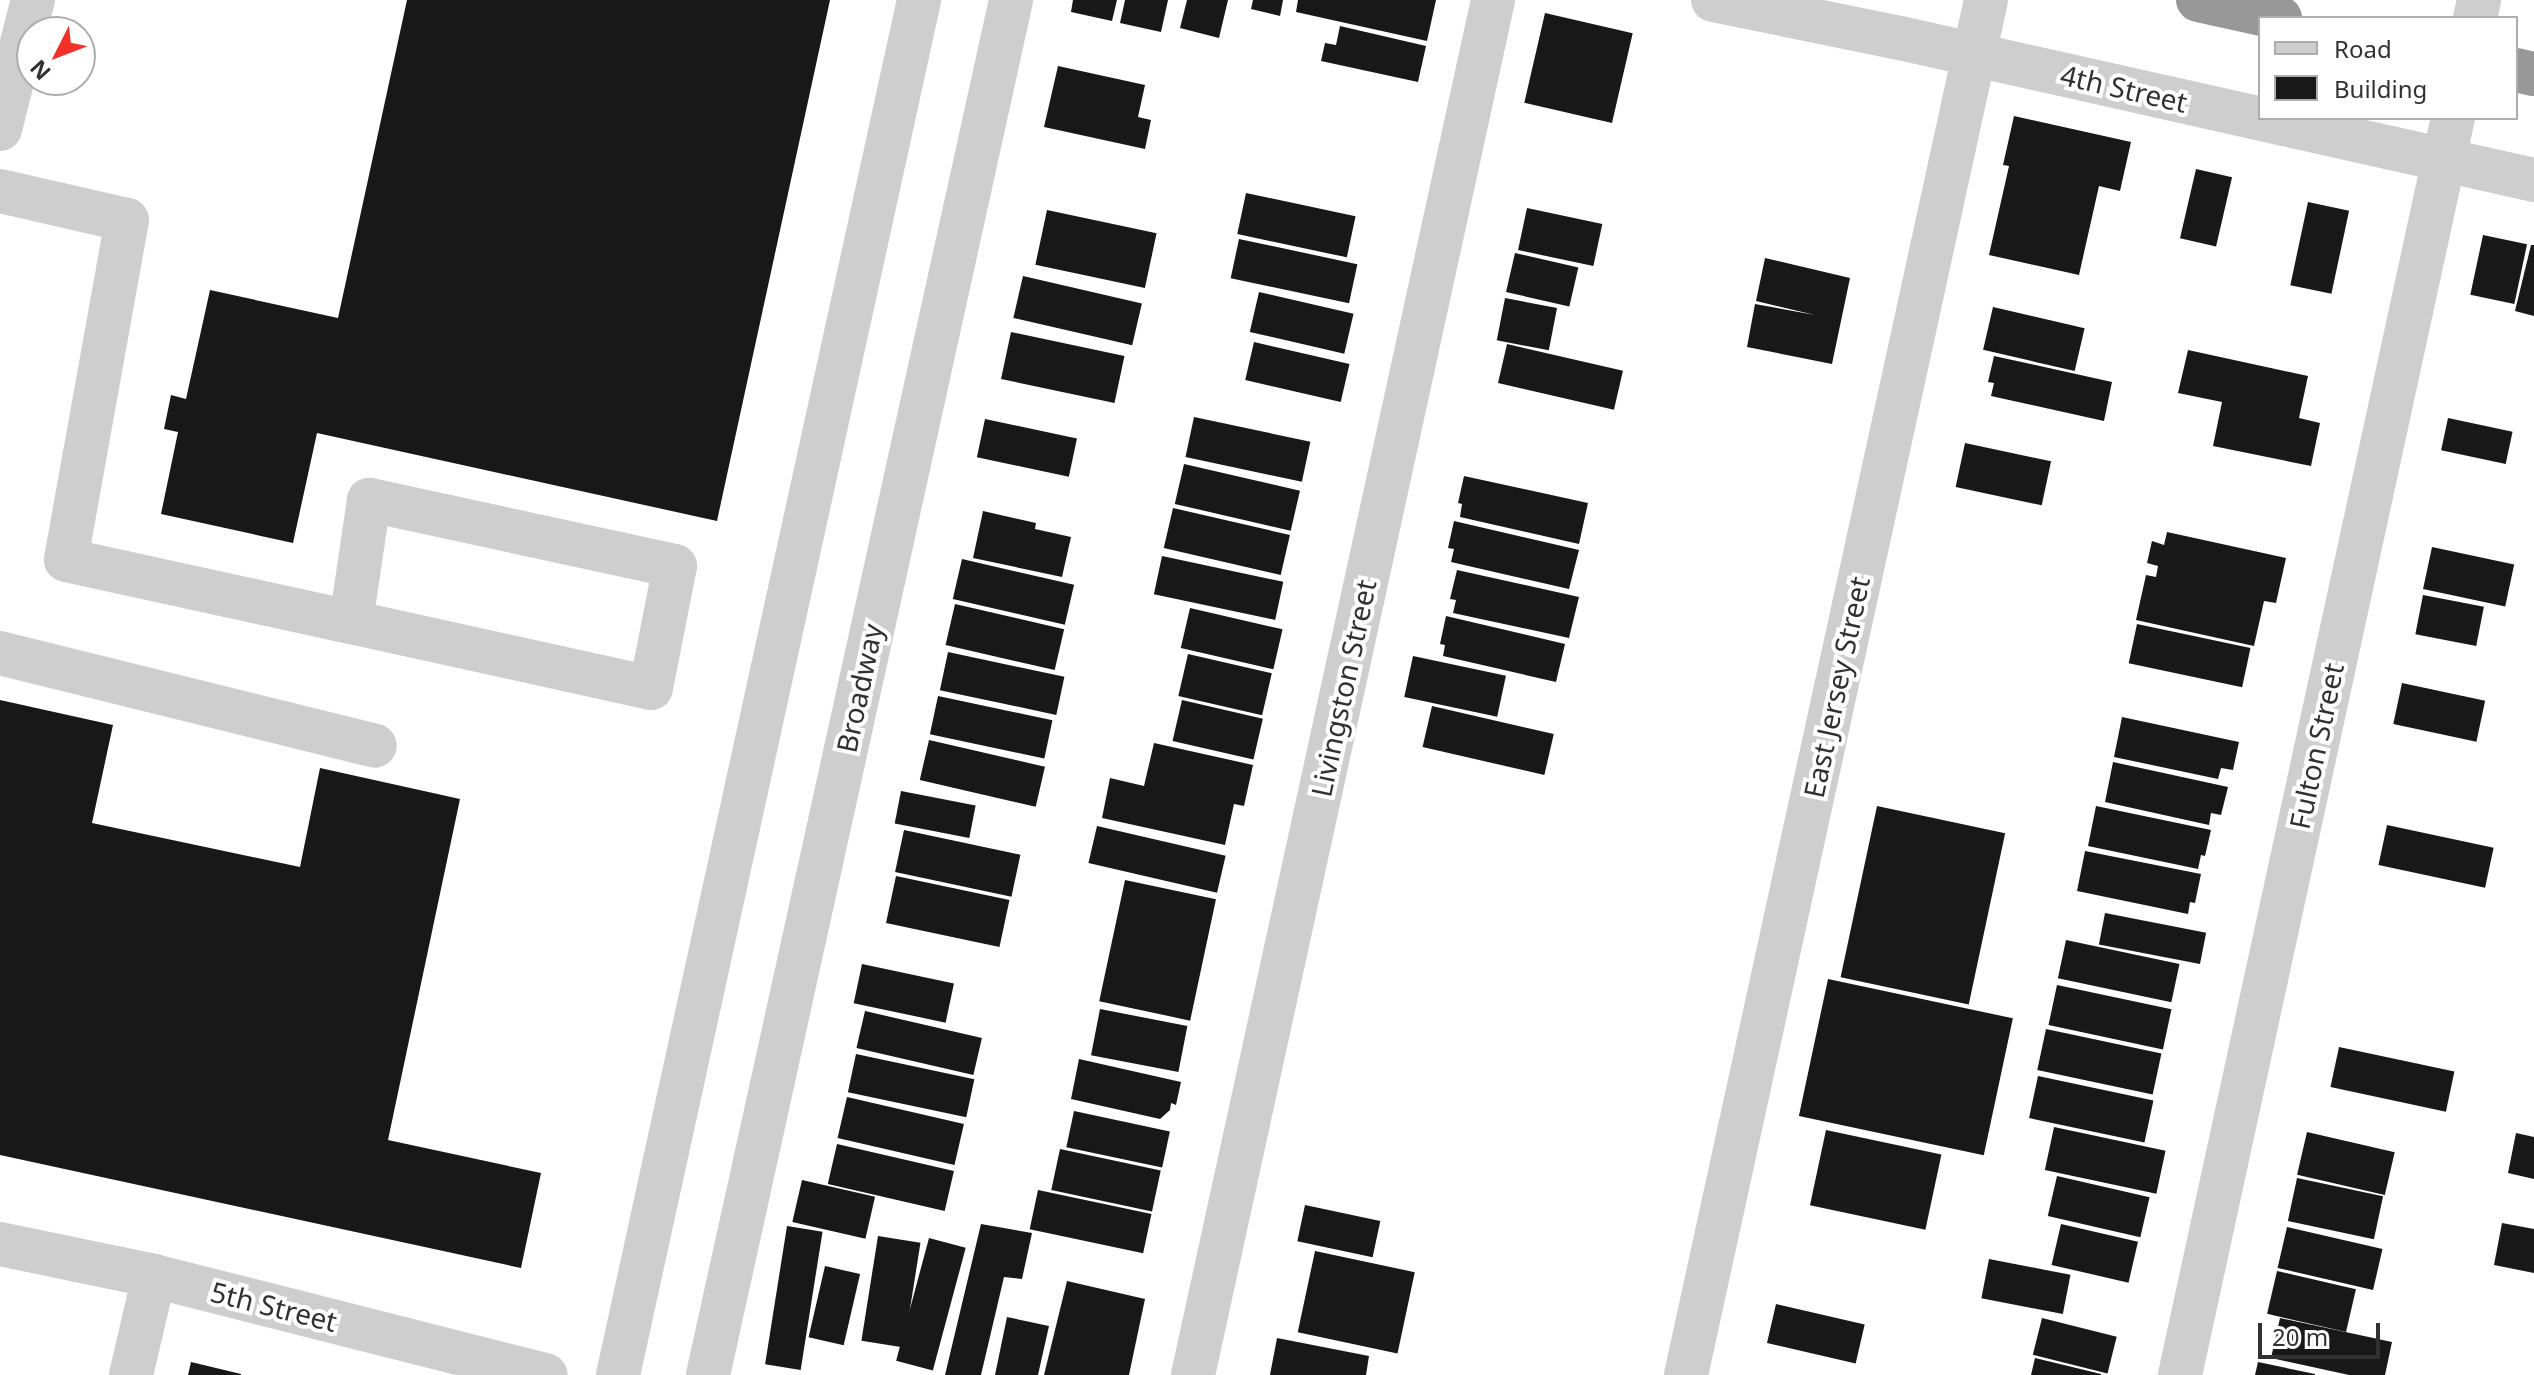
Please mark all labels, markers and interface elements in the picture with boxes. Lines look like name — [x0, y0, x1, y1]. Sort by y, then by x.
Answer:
north arrow — [16, 16, 96, 96]
legend — [2258, 16, 2518, 120]
text: Road — [2334, 32, 2392, 65]
text: N — [23, 54, 57, 87]
street label: 4th Street — [2057, 57, 2191, 119]
text: Building — [2334, 72, 2427, 105]
street label: East Jersey Street — [1796, 573, 1876, 801]
street label: Livingston Street — [1304, 576, 1382, 800]
street label: Broadway — [829, 620, 889, 756]
street label: Fulton Street — [2282, 660, 2350, 832]
street label: 5th Street — [207, 1274, 341, 1338]
scale bar — [2262, 1307, 2384, 1357]
text: 20 m — [2272, 1320, 2328, 1353]

